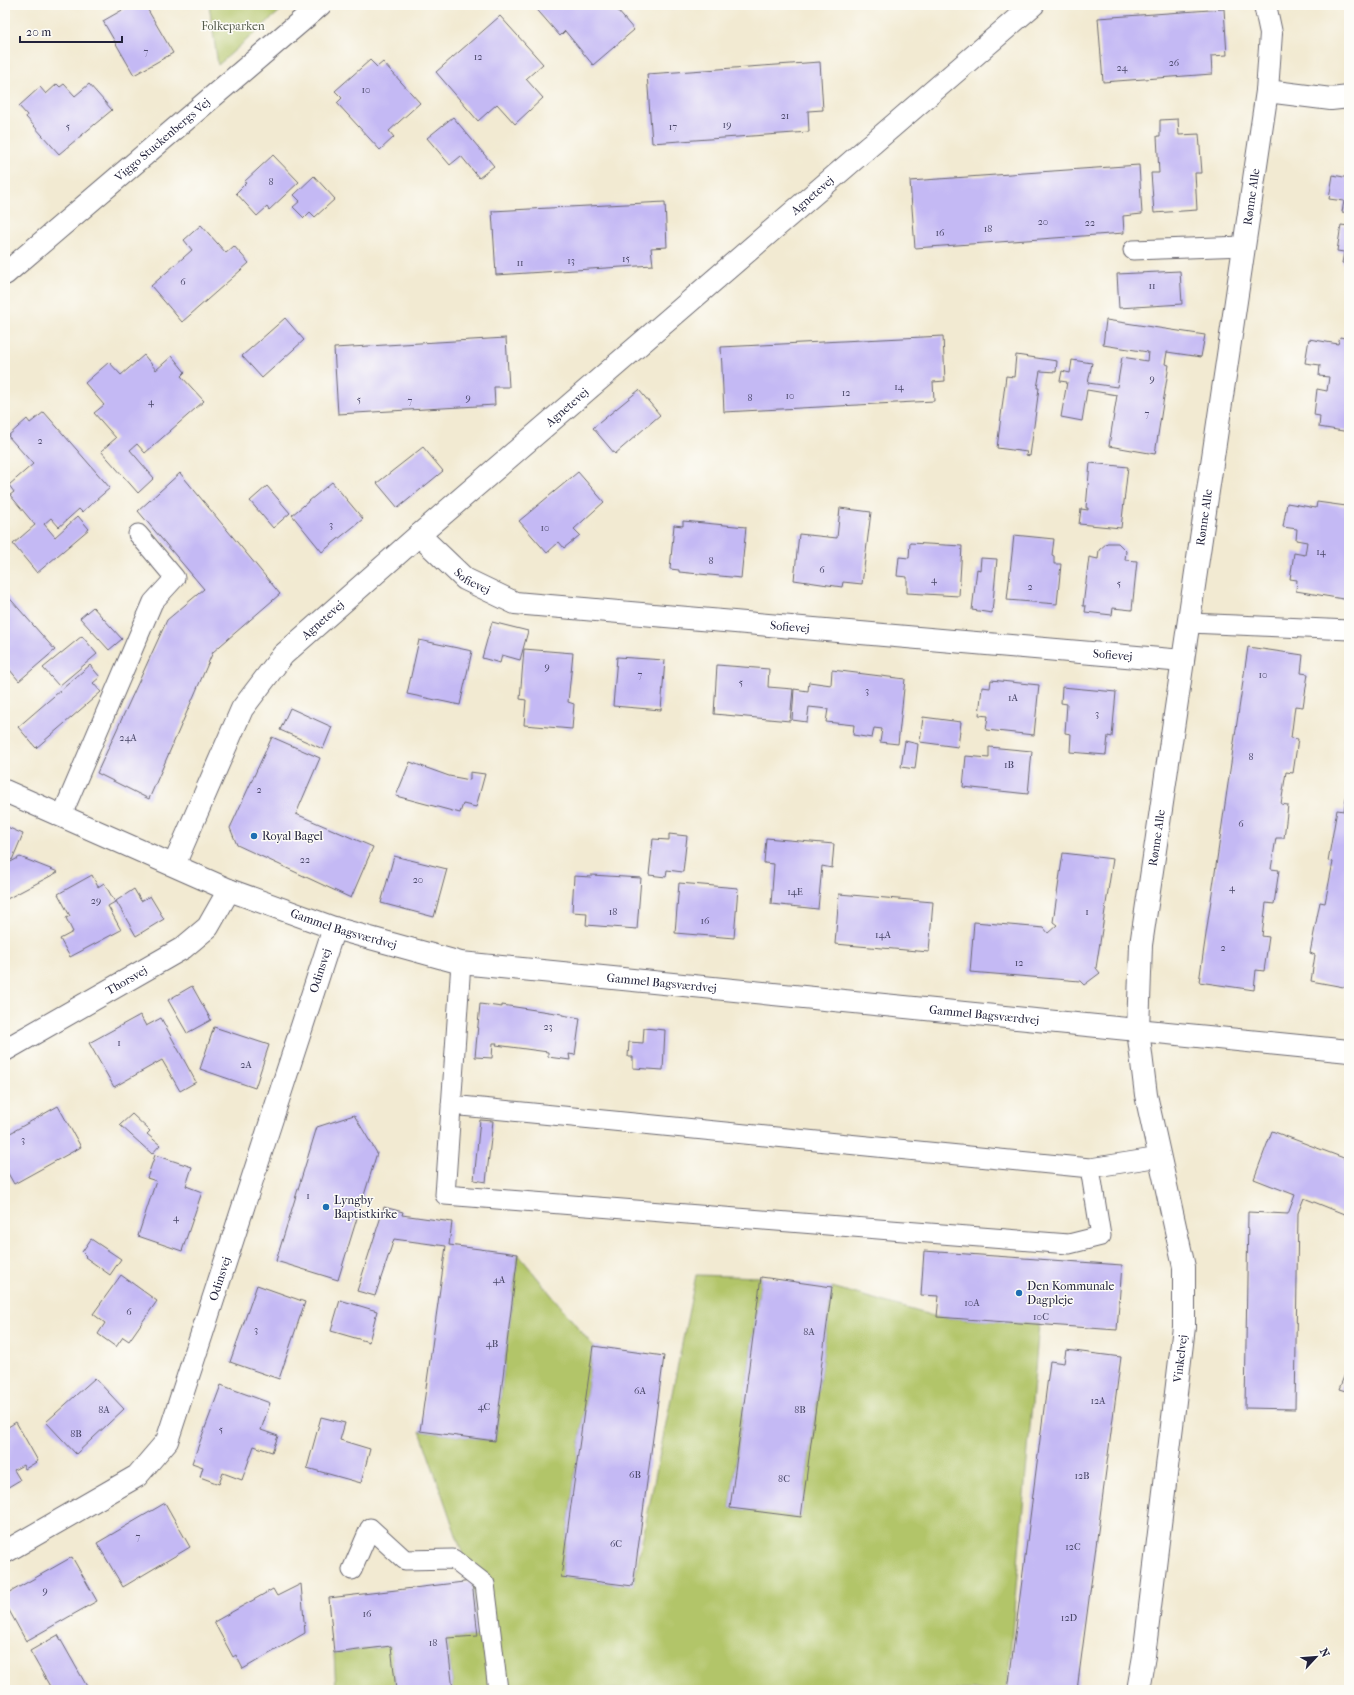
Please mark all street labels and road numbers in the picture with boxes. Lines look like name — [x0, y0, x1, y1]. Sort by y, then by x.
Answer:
street label: Viggo Stuckenbergs Vej — [111, 95, 213, 185]
street label: Rønne Alle — [1240, 167, 1263, 226]
street label: Agnetevej — [787, 173, 837, 218]
street label: Agnetevej — [542, 385, 591, 430]
street label: Rønne Alle — [1193, 488, 1215, 547]
street label: Sofievej — [451, 565, 492, 597]
street label: Agnetevej — [298, 597, 347, 643]
street label: Sofievej — [770, 618, 810, 636]
street label: Sofievej — [1092, 646, 1133, 664]
street label: Rønne Alle — [1146, 808, 1168, 867]
street label: Gammel Bagsværdvej — [288, 906, 398, 952]
street label: Odinsvej — [306, 947, 334, 995]
street label: Thorsvej — [103, 963, 150, 998]
street label: Gammel Bagsværdvej — [606, 970, 718, 995]
street label: Gammel Bagsværdvej — [928, 1002, 1040, 1027]
street label: Odinsvej — [206, 1255, 234, 1303]
street label: Vinkelvej — [1170, 1334, 1190, 1384]

